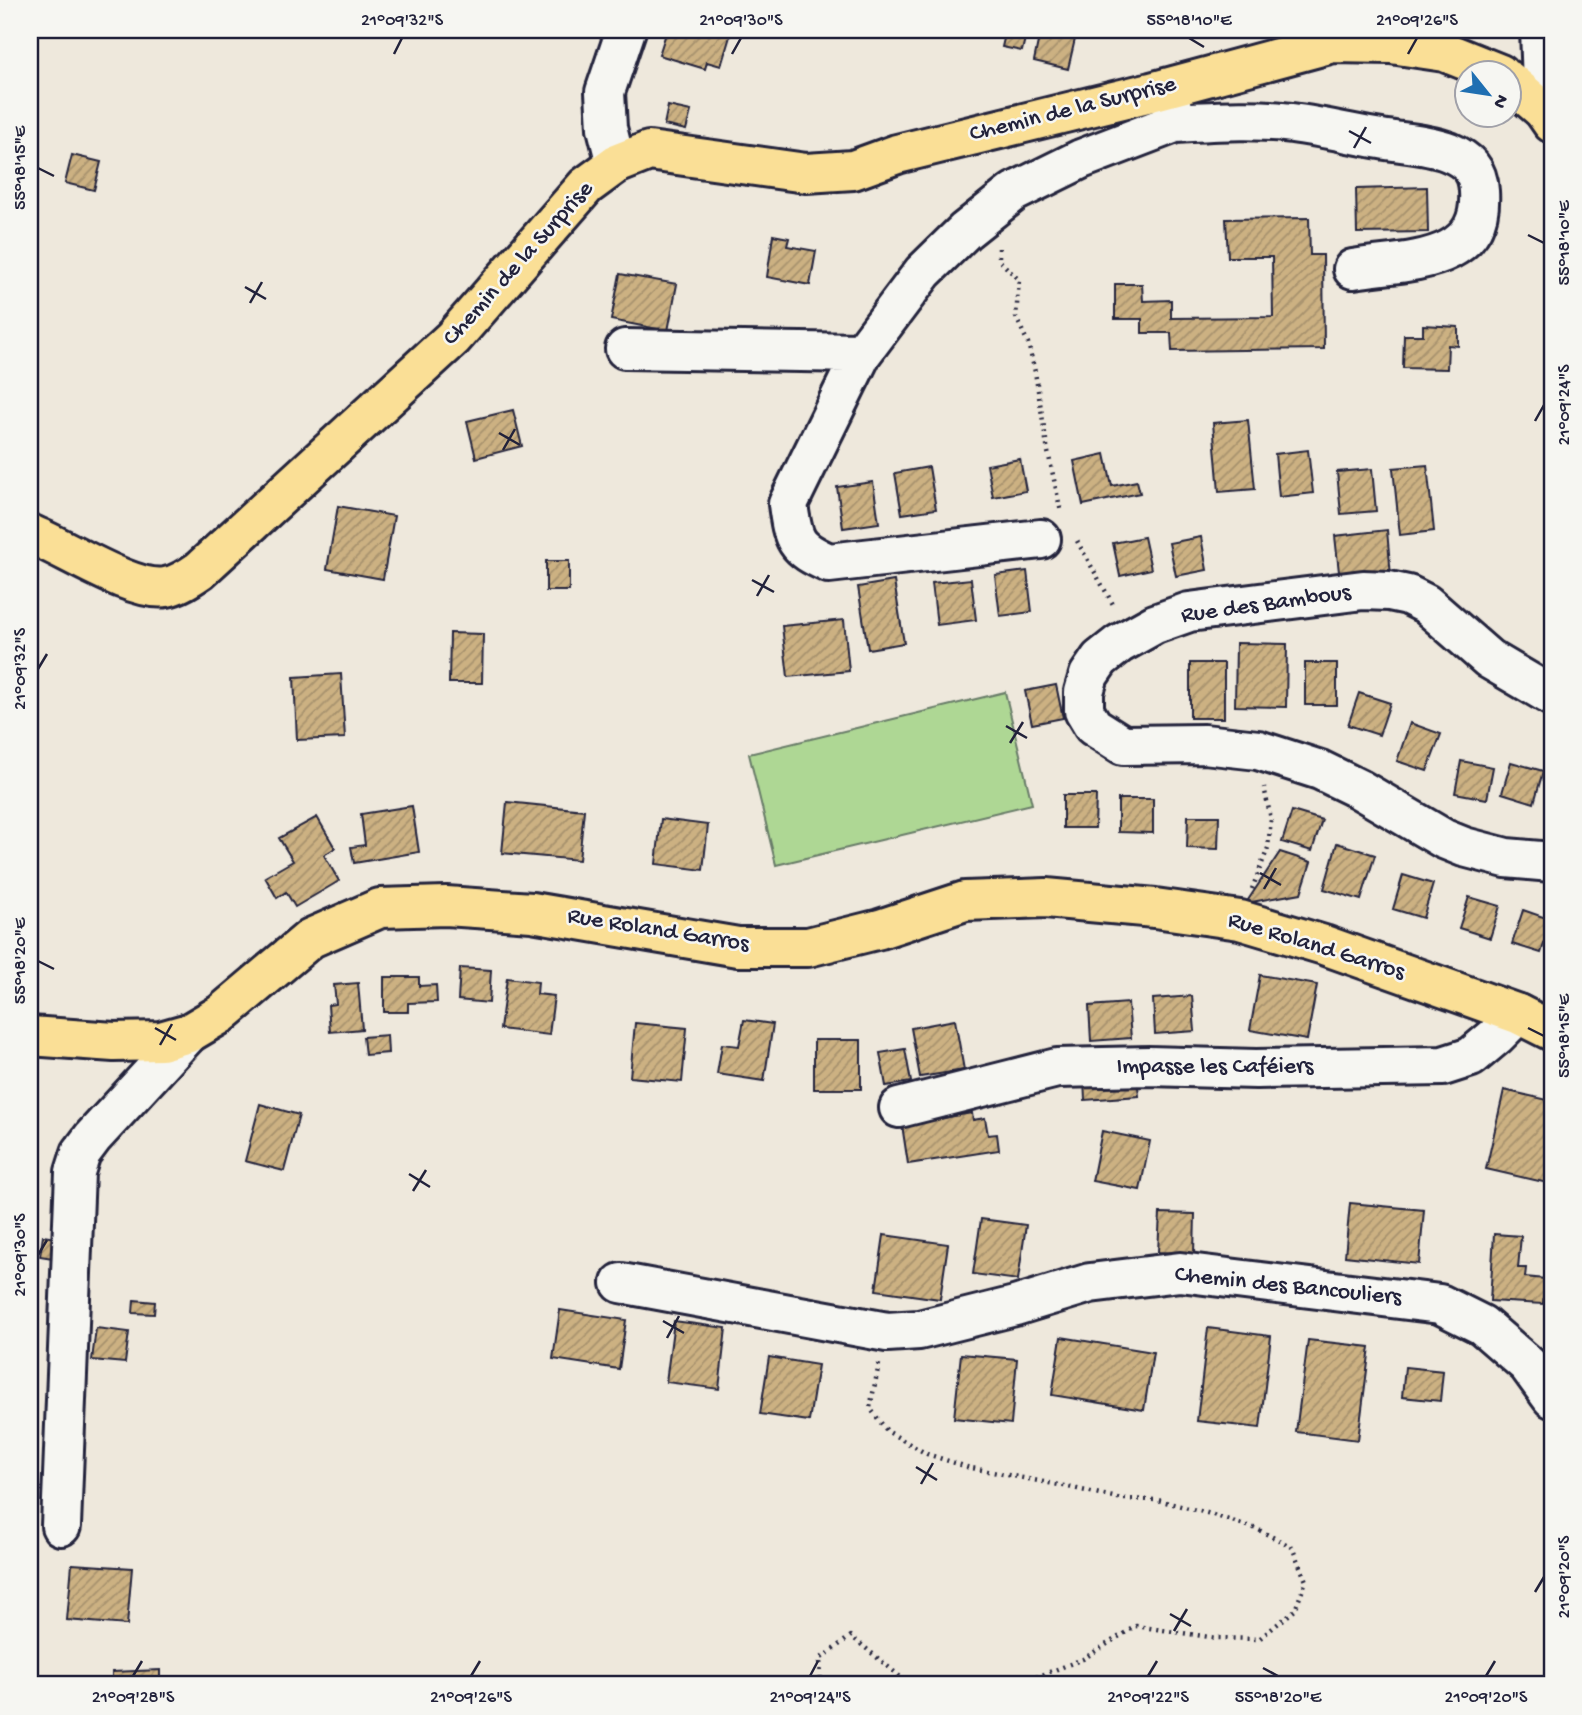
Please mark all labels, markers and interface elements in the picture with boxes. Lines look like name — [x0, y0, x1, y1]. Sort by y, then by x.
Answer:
text: 21°09'32"S — [361, 11, 444, 32]
text: 21°09'30"S — [699, 11, 783, 32]
text: 55°18'10"E — [1147, 11, 1232, 32]
text: 21°09'26"S — [1376, 11, 1459, 32]
north arrow — [1452, 60, 1522, 130]
street label: Chemin de la Surprise — [967, 70, 1180, 150]
text: N — [1487, 90, 1513, 112]
text: 55°18'15"E — [11, 125, 32, 210]
street label: Chemin de la Surprise — [437, 175, 601, 352]
text: 55°18'10"E — [1555, 200, 1576, 285]
text: 21°09'24"S — [1555, 364, 1576, 446]
street label: Rue des Bambous — [1179, 579, 1354, 631]
text: 21°09'32"S — [11, 627, 32, 710]
street label: Rue Roland Garros — [565, 902, 752, 960]
street label: Rue Roland Garros — [1224, 906, 1409, 988]
text: 55°18'20"E — [11, 917, 32, 1004]
text: 55°18'15"E — [1555, 993, 1576, 1078]
street label: Impasse les Caféiers — [1117, 1053, 1315, 1082]
text: 21°09'30"S — [11, 1213, 32, 1297]
street label: Chemin des Bancouliers — [1173, 1261, 1404, 1313]
text: 21°09'20"S — [1555, 1535, 1576, 1618]
text: 21°09'28"S — [92, 1688, 175, 1709]
text: 21°09'26"S — [430, 1688, 513, 1709]
text: 21°09'24"S — [769, 1688, 851, 1709]
text: 21°09'22"S — [1107, 1688, 1189, 1709]
text: 55°18'20"E — [1235, 1688, 1322, 1709]
text: 21°09'20"S — [1445, 1688, 1528, 1709]

